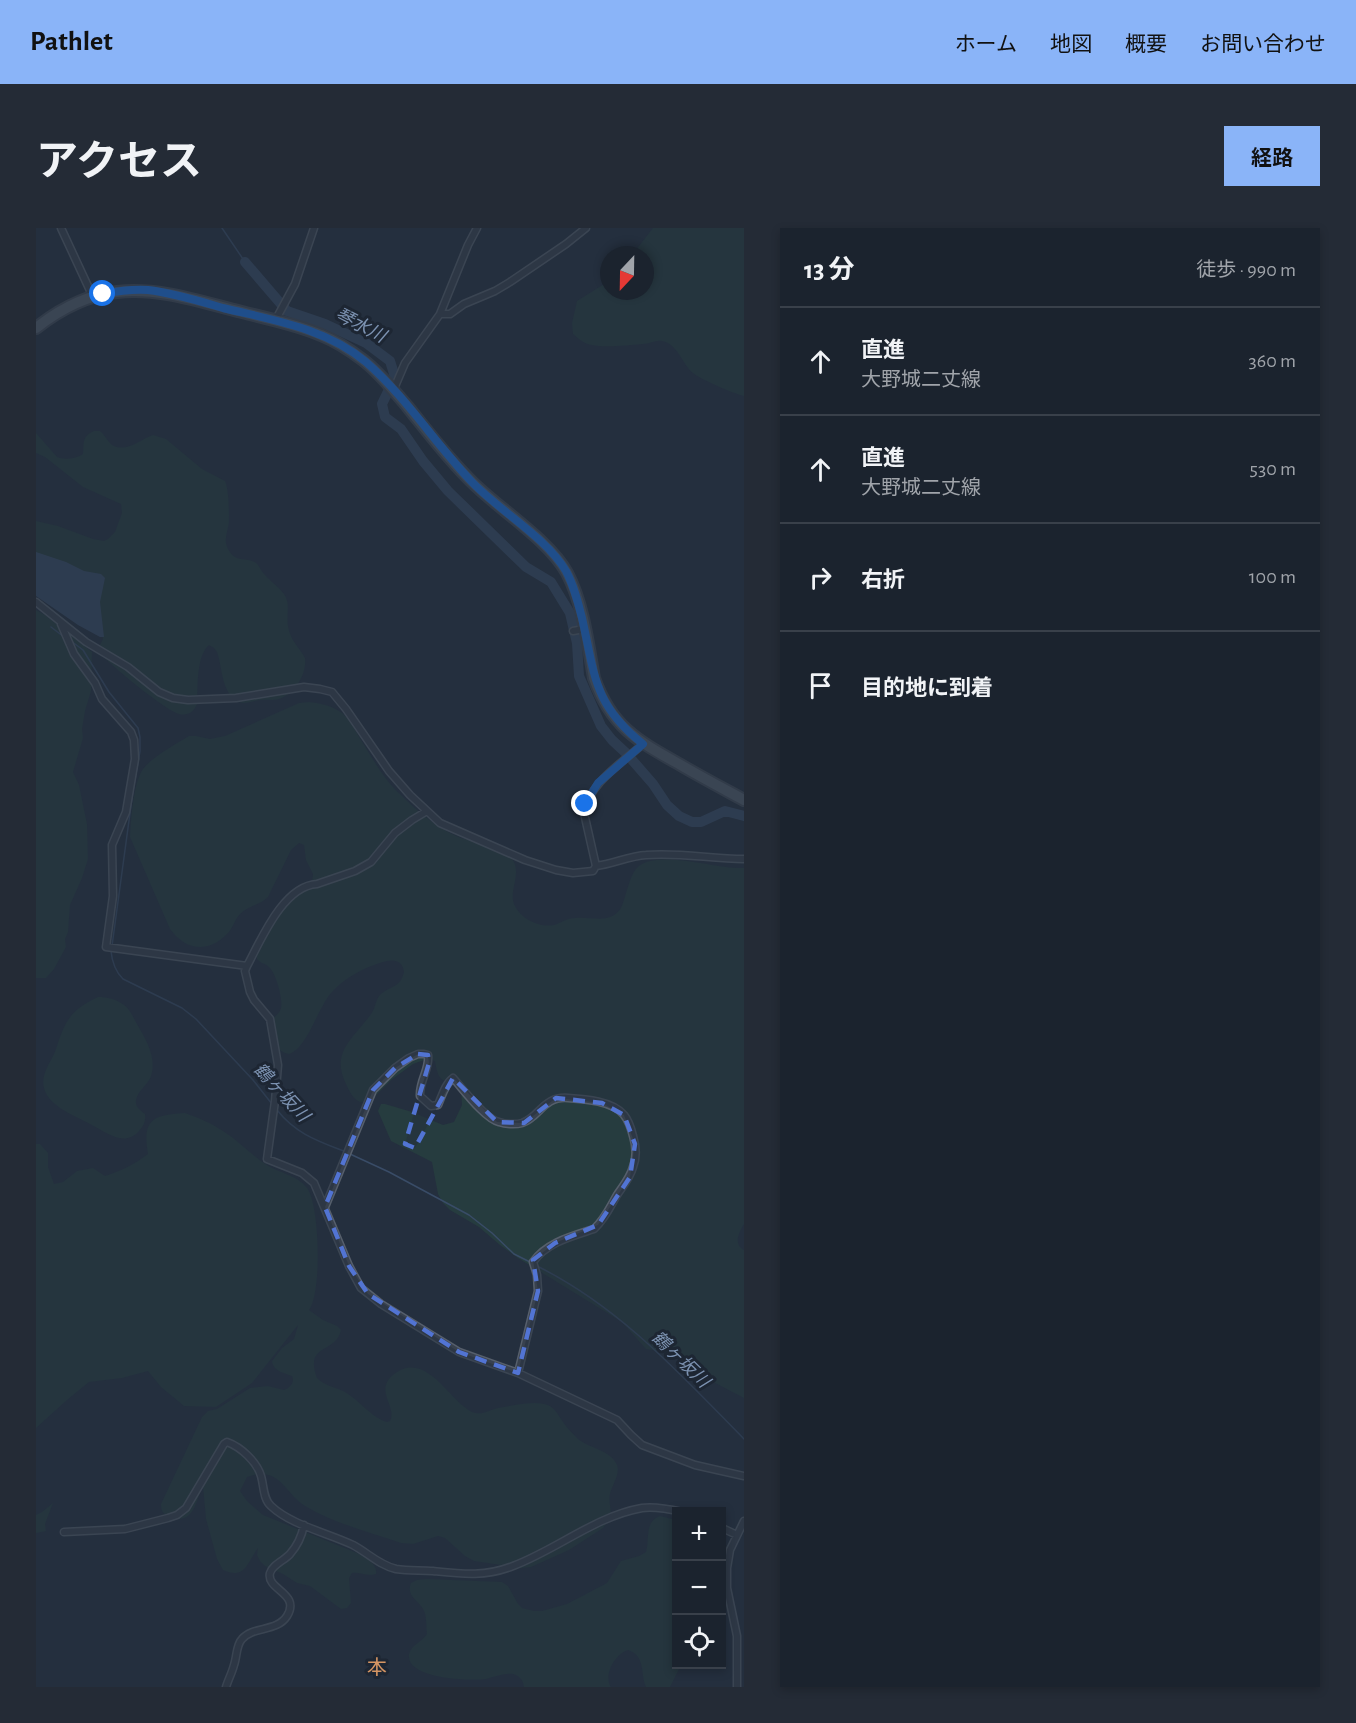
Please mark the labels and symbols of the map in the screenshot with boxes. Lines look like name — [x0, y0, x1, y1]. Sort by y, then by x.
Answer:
north arrow — [600, 246, 654, 300]
route start — [89, 280, 115, 306]
water label: 琴水川 — [332, 304, 391, 347]
route end — [571, 790, 597, 816]
water label: 鶴ヶ坂川 — [250, 1059, 315, 1127]
water label: 鶴ヶ坂川 — [648, 1327, 715, 1393]
district label: 本 — [367, 1657, 387, 1678]

